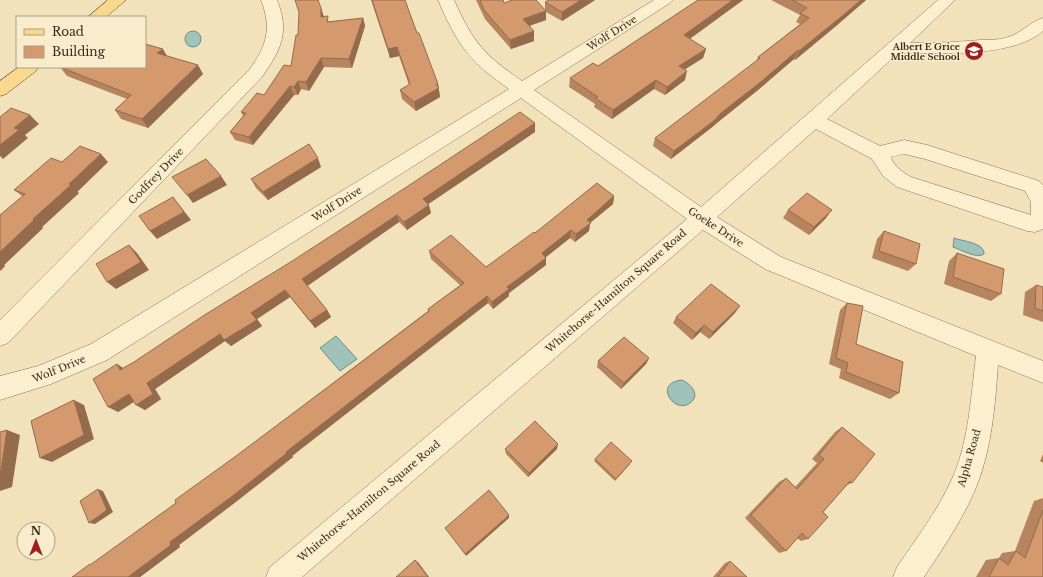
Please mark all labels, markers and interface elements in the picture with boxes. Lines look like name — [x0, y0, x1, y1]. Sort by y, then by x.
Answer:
street label: Wolf Drive — [584, 12, 640, 54]
legend — [16, 16, 146, 68]
text: Road — [52, 24, 84, 39]
school or university icon: Albert E Grice Middle School — [963, 40, 985, 62]
place label: Albert E Grice Middle School — [891, 41, 960, 62]
text: Building — [52, 44, 106, 59]
street label: Godfrey Drive — [126, 145, 187, 207]
street label: Wolf Drive — [309, 183, 365, 225]
street label: Goeke Drive — [686, 204, 747, 250]
street label: Whitehorse-Hamilton Square Road — [542, 226, 689, 356]
street label: Wolf Drive — [30, 352, 88, 386]
street label: Alpha Road — [954, 427, 984, 489]
street label: Whitehorse-Hamilton Square Road — [294, 437, 443, 565]
north arrow — [16, 521, 56, 561]
text: N — [31, 524, 42, 538]

